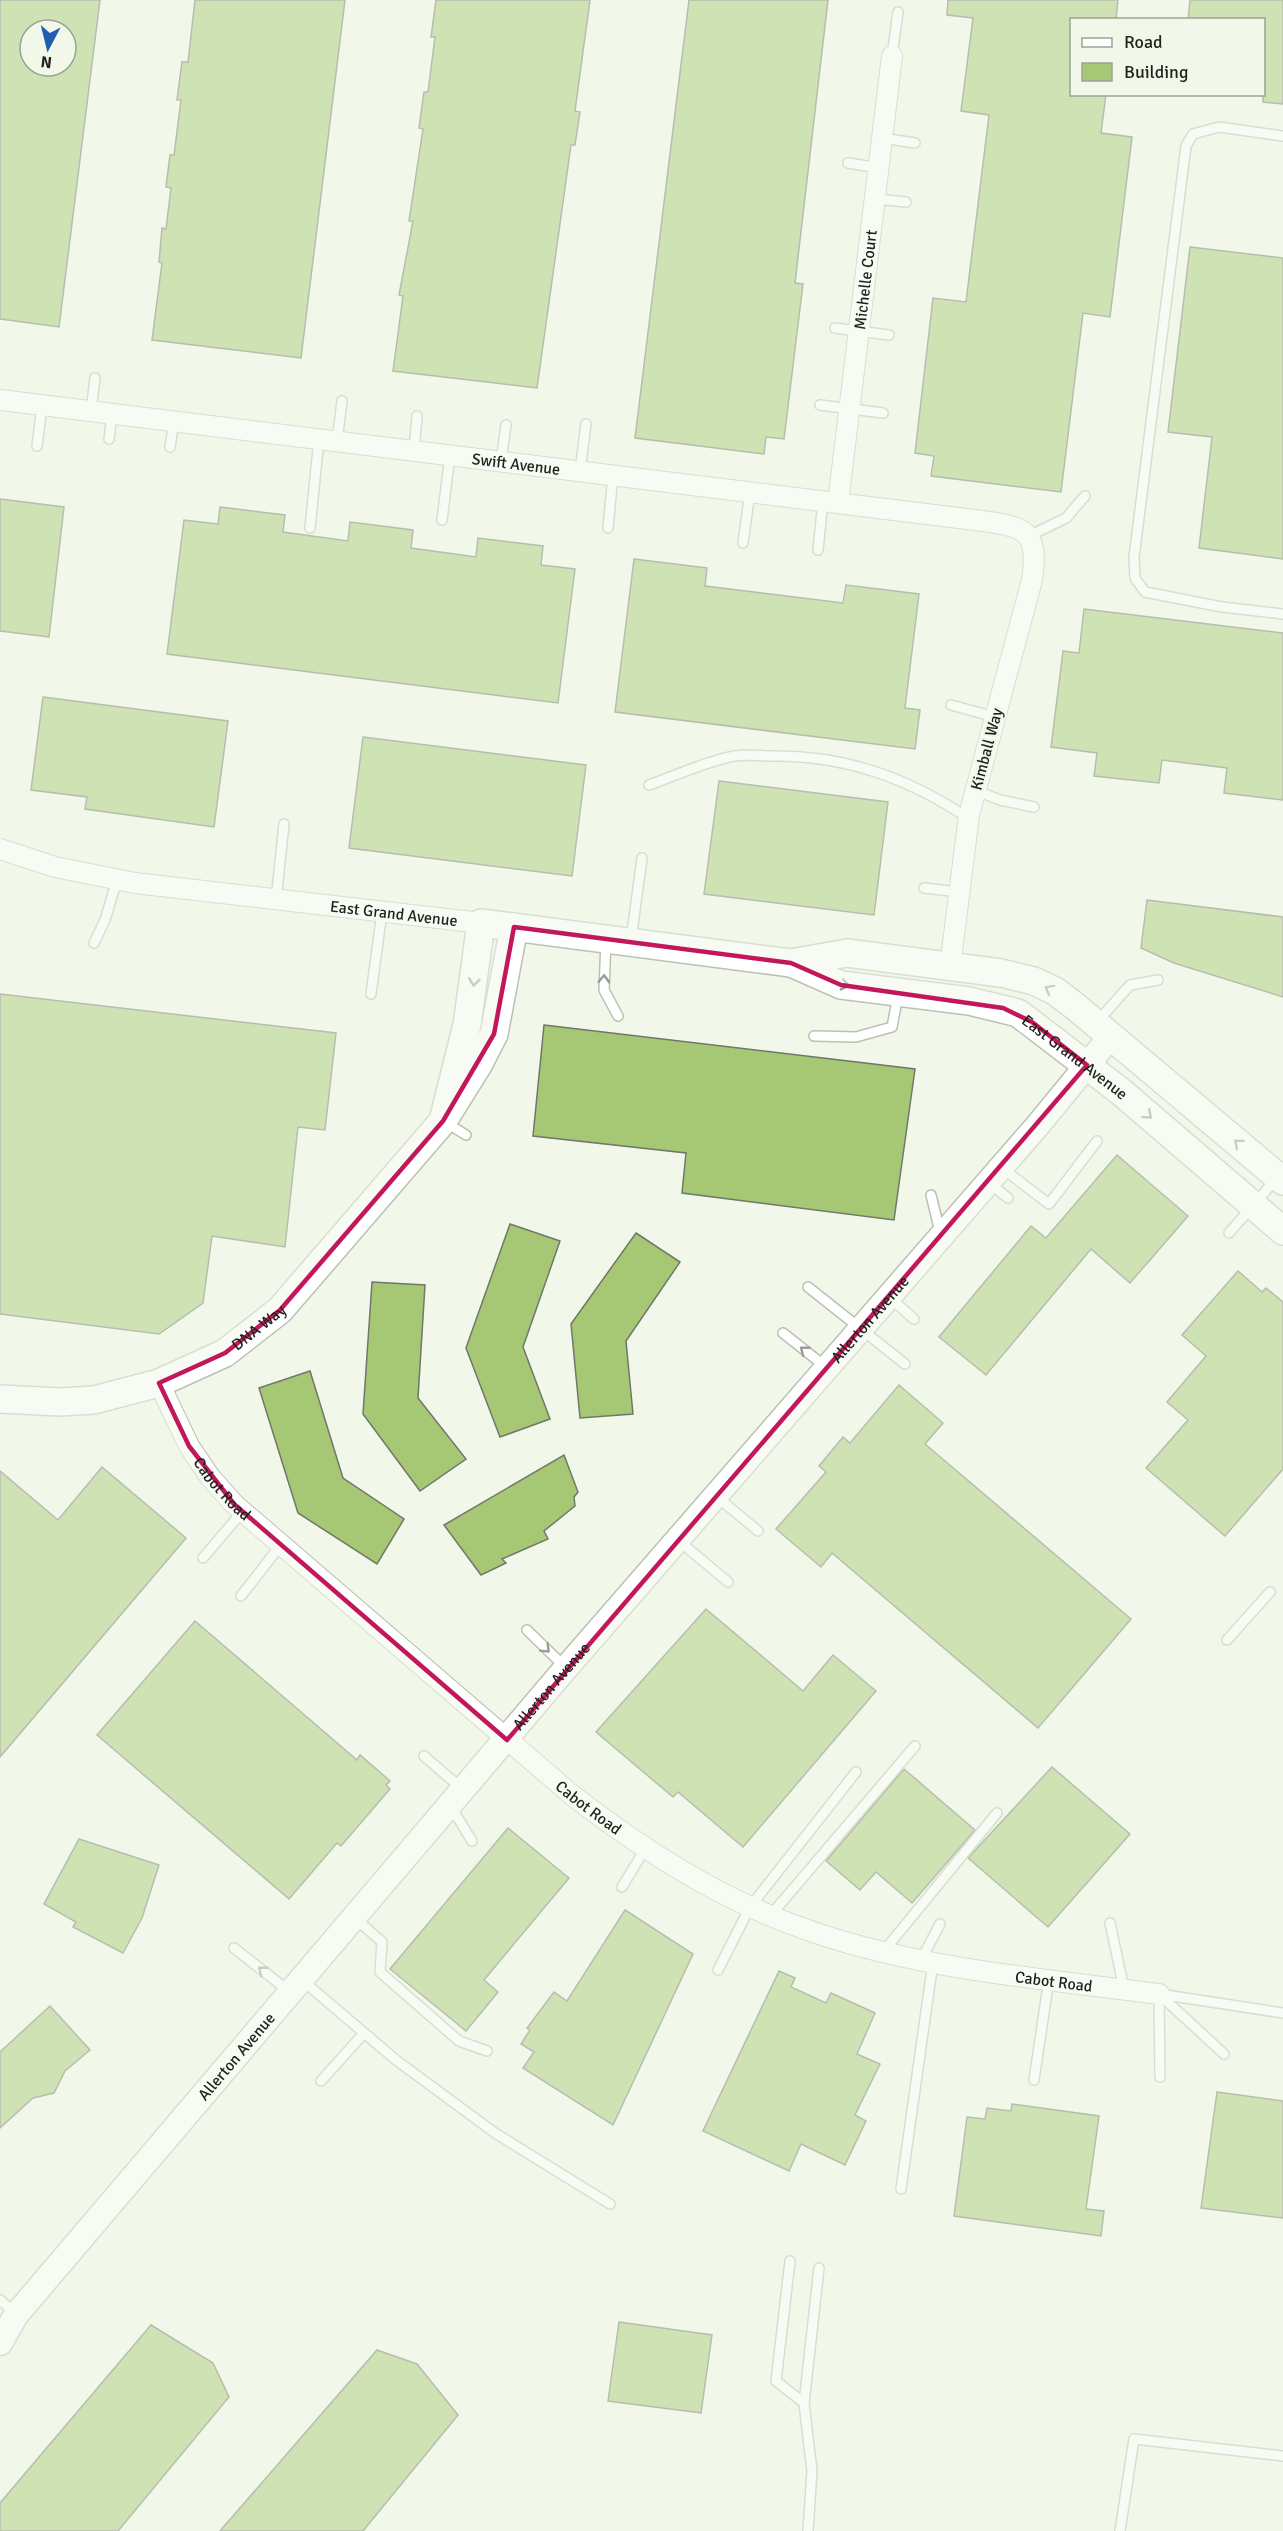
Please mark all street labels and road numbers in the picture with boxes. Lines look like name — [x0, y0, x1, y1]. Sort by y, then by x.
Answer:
street label: Michelle Court — [850, 228, 882, 331]
street label: Swift Avenue — [471, 449, 561, 480]
street label: Kimball Way — [966, 705, 1008, 793]
street label: East Grand Avenue — [329, 897, 459, 931]
street label: East Grand Avenue — [1018, 1011, 1132, 1104]
street label: Allerton Avenue — [827, 1272, 914, 1367]
street label: DNA Way — [228, 1301, 291, 1355]
street label: Cabot Road — [189, 1454, 255, 1525]
street label: Allerton Avenue — [509, 1639, 595, 1735]
street label: Cabot Road — [551, 1776, 625, 1839]
street label: Cabot Road — [1014, 1967, 1094, 1997]
street label: Allerton Avenue — [194, 2009, 280, 2105]

